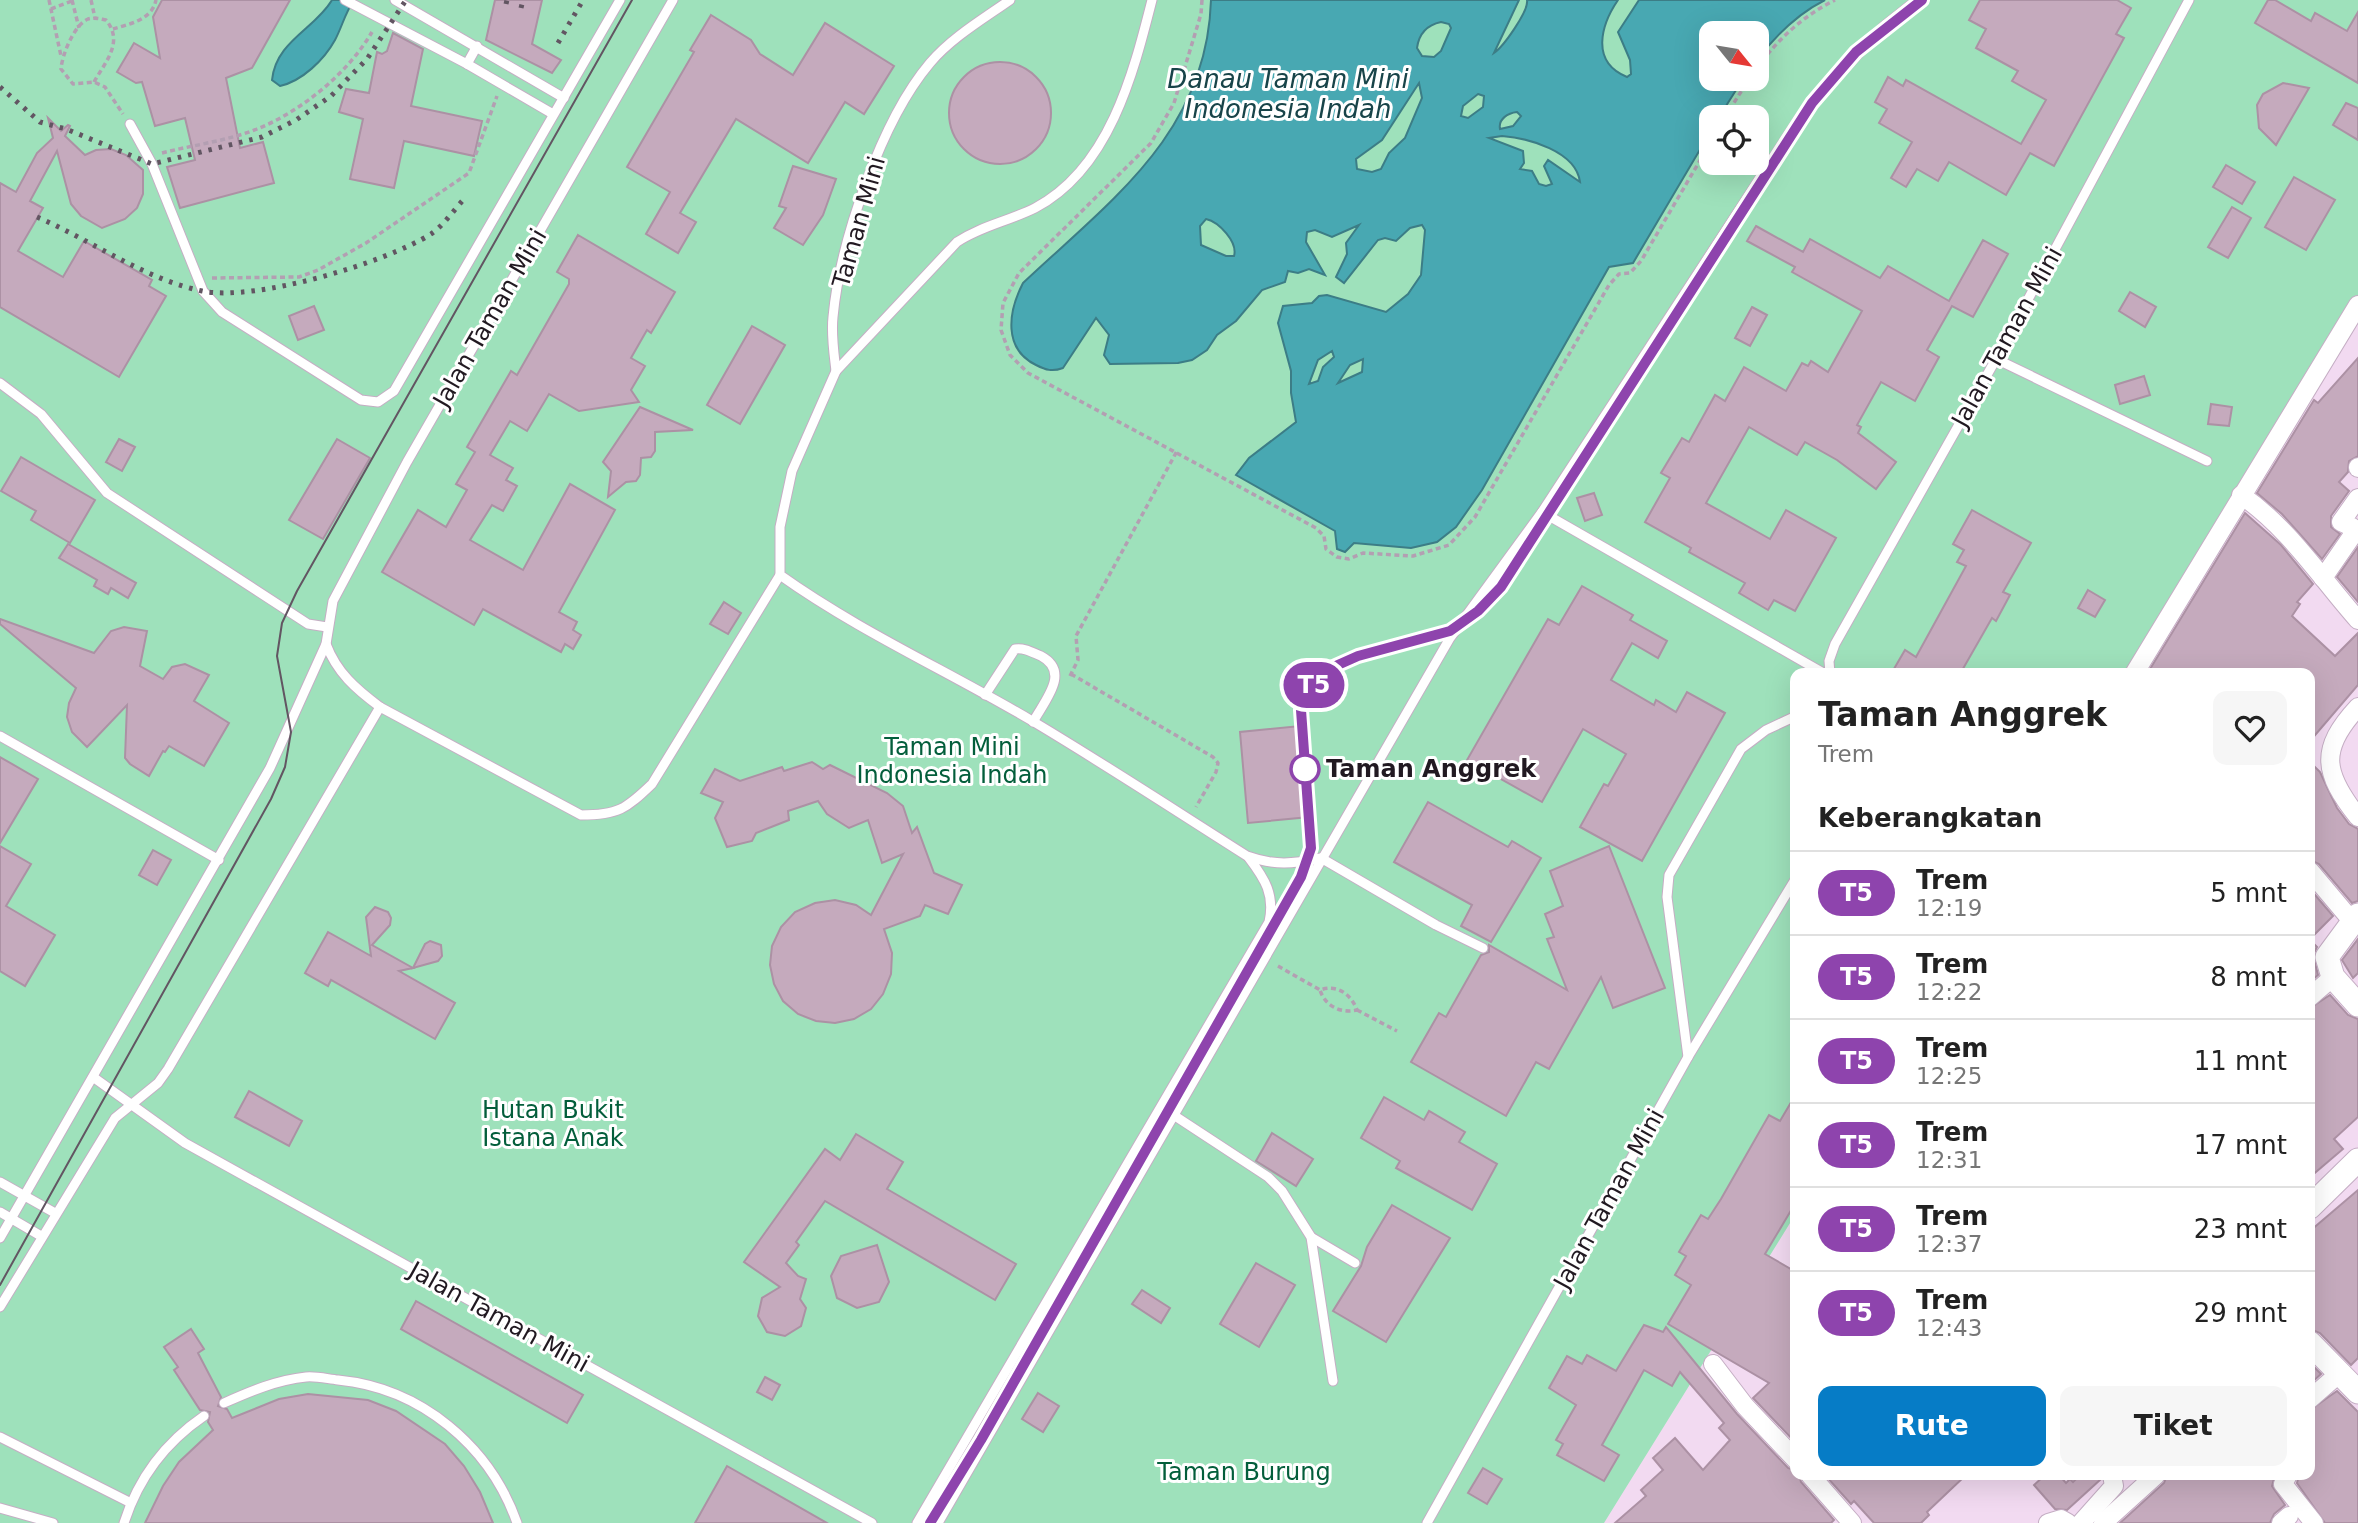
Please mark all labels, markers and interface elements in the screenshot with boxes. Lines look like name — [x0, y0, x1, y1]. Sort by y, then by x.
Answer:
north arrow — [1699, 21, 1769, 91]
map controls — [1699, 21, 1769, 175]
water label: Danau Taman Mini Indonesia Indah — [1167, 64, 1410, 124]
button: locate — [1699, 105, 1769, 175]
street label: Taman Mini — [827, 153, 891, 292]
street label: Jalan Taman Mini — [426, 224, 553, 414]
street label: Jalan Taman Mini — [1945, 242, 2068, 434]
line badge: T5 — [1282, 662, 1346, 708]
text: T5 — [1297, 671, 1331, 699]
button: heart — [2213, 691, 2287, 765]
text: Taman Anggrek — [1818, 695, 2107, 734]
park label: Taman Mini Indonesia Indah — [856, 733, 1048, 789]
text: Trem — [1818, 741, 1874, 767]
marker: Taman Anggrek — [1290, 754, 1320, 784]
place label: Taman Anggrek — [1326, 755, 1537, 783]
text: Keberangkatan — [1818, 803, 2042, 833]
text: Trem — [1916, 865, 1988, 895]
text: 5 mnt — [2210, 878, 2287, 908]
text: T5 — [1840, 879, 1873, 907]
text: 12:19 — [1916, 895, 1982, 921]
text: Trem — [1916, 949, 1988, 979]
text: 8 mnt — [2210, 962, 2287, 992]
text: T5 — [1840, 963, 1873, 991]
text: 12:22 — [1916, 979, 1982, 1005]
text: Trem — [1916, 1033, 1988, 1063]
text: 11 mnt — [2194, 1046, 2287, 1076]
text: T5 — [1840, 1047, 1873, 1075]
text: 12:25 — [1916, 1063, 1982, 1089]
park label: Hutan Bukit Istana Anak — [482, 1096, 624, 1152]
street label: Jalan Taman Mini — [1547, 1104, 1670, 1296]
text: Trem — [1916, 1117, 1988, 1147]
text: 17 mnt — [2194, 1130, 2287, 1160]
text: T5 — [1840, 1131, 1873, 1159]
text: 12:31 — [1916, 1147, 1982, 1173]
text: Trem — [1916, 1201, 1988, 1231]
text: 23 mnt — [2194, 1214, 2287, 1244]
text: T5 — [1840, 1215, 1873, 1243]
text: 12:37 — [1916, 1231, 1982, 1257]
street label: Jalan Taman Mini — [402, 1255, 594, 1378]
text: Trem — [1916, 1285, 1988, 1315]
text: 29 mnt — [2194, 1298, 2287, 1328]
text: T5 — [1840, 1299, 1873, 1327]
text: 12:43 — [1916, 1315, 1982, 1341]
button: Rute — [1818, 1386, 2046, 1466]
button: Tiket — [2060, 1386, 2287, 1466]
park label: Taman Burung — [1156, 1458, 1331, 1486]

